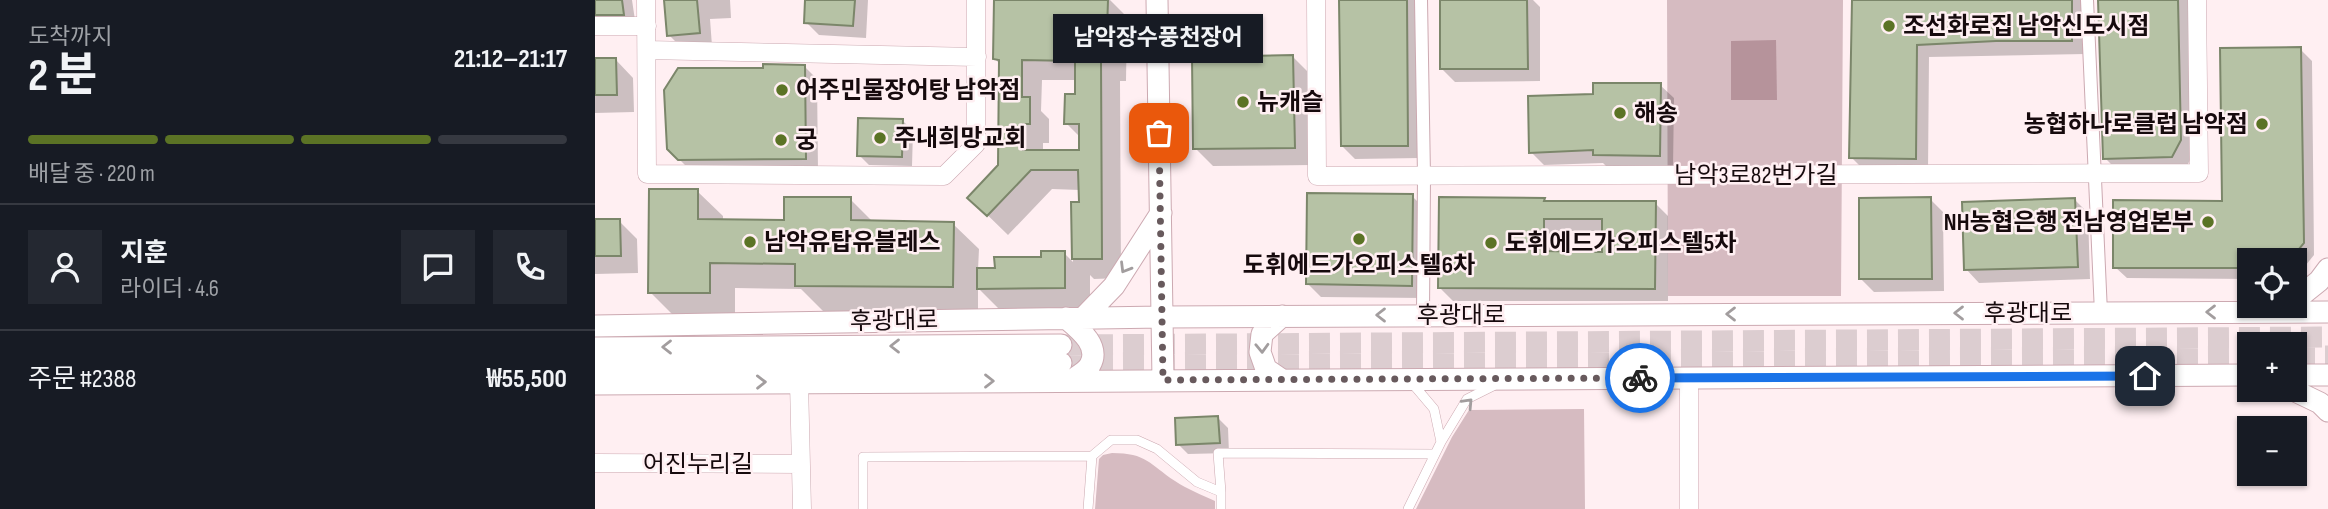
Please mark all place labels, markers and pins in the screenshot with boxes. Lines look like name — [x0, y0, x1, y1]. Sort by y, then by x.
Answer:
place label: 조선화로집 남악신도시점 — [1903, 12, 2150, 41]
callout: 남악장수풍천장어 — [1054, 14, 1264, 63]
marker: 조선화로집 남악신도시점 — [1881, 18, 1897, 34]
place label: 어주민물장어탕 남악점 — [796, 76, 1021, 105]
marker: 어주민물장어탕 남악점 — [774, 82, 790, 98]
place label: 뉴캐슬 — [1257, 88, 1323, 117]
marker: 뉴캐슬 — [1235, 94, 1251, 110]
place label: 해송 — [1634, 99, 1678, 128]
pin — [1129, 103, 1189, 163]
marker: 해송 — [1612, 105, 1628, 121]
place label: 농협하나로클럽 남악점 — [2023, 110, 2248, 139]
marker: 농협하나로클럽 남악점 — [2254, 116, 2270, 132]
place label: 주내희망교회 — [894, 124, 1026, 153]
place label: 궁 — [795, 126, 817, 155]
marker: 주내희망교회 — [872, 130, 888, 146]
marker: 궁 — [773, 132, 789, 148]
place label: NH농협은행 전남영업본부 — [1944, 208, 2194, 237]
marker: NH농협은행 전남영업본부 — [2200, 214, 2216, 230]
place label: 남악유탑유블레스 — [764, 228, 941, 257]
place label: 도휘에드가오피스텔5차 — [1505, 229, 1736, 258]
marker: 도휘에드가오피스텔6차 — [1351, 231, 1367, 247]
marker: 남악유탑유블레스 — [742, 234, 758, 250]
marker: 도휘에드가오피스텔5차 — [1483, 235, 1499, 251]
place label: 도휘에드가오피스텔6차 — [1243, 251, 1475, 280]
pin — [2115, 346, 2175, 406]

